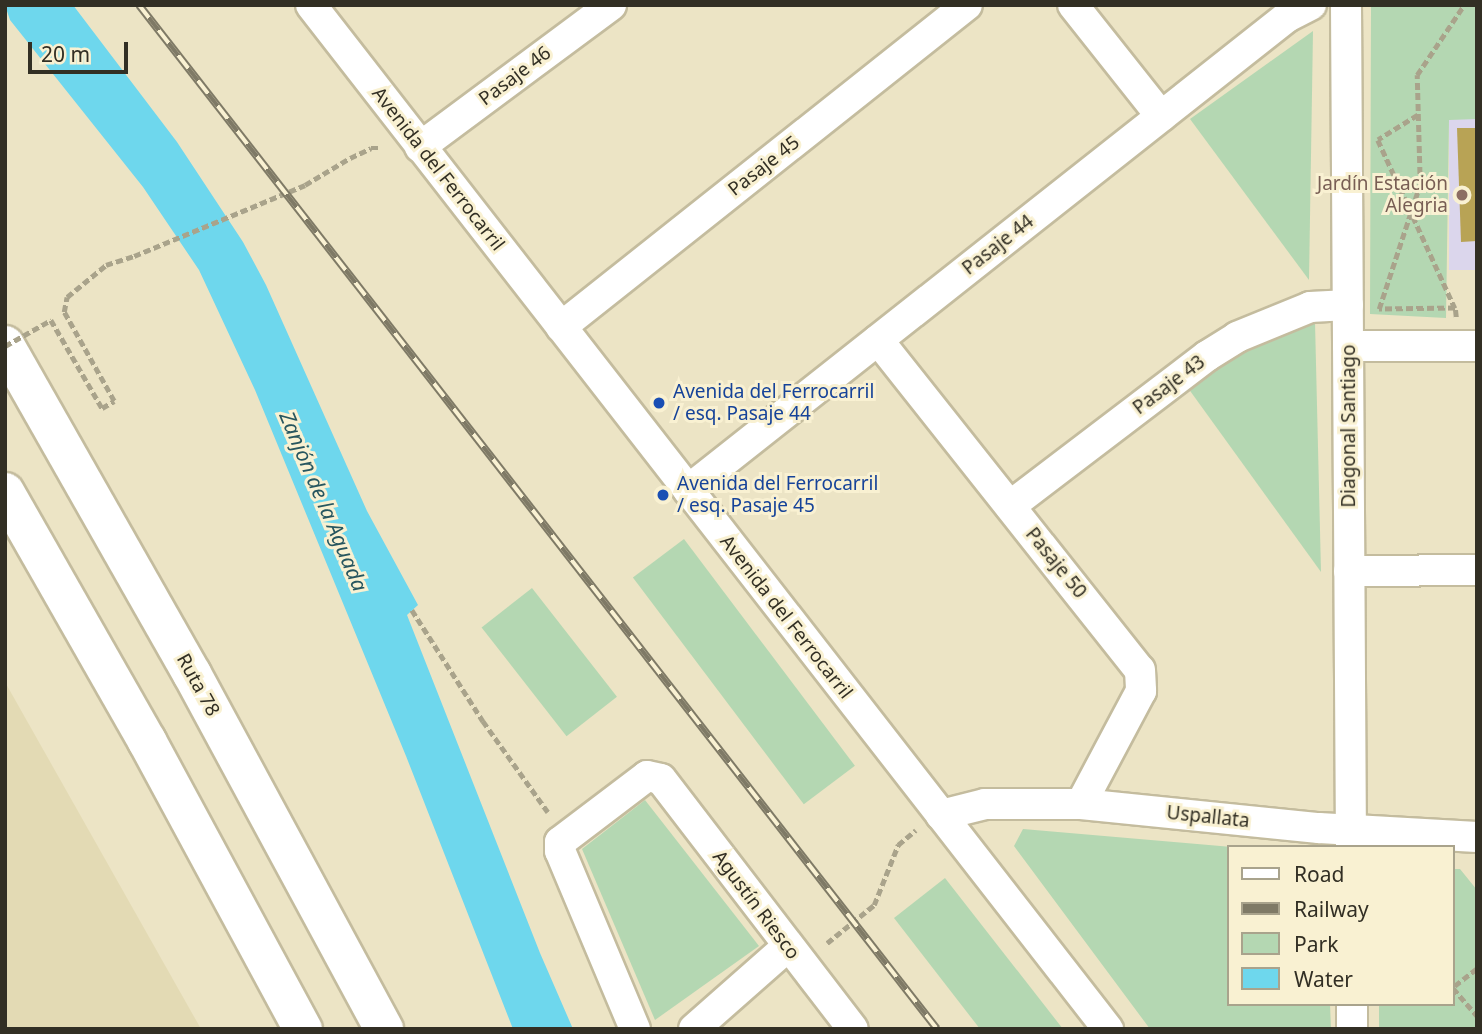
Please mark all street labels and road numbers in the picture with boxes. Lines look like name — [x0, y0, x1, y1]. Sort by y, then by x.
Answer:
street label: Pasaje 46 — [475, 42, 555, 110]
street label: Avenida del Ferrocarril — [367, 83, 509, 255]
street label: Pasaje 45 — [724, 131, 804, 201]
street label: Pasaje 44 — [958, 210, 1038, 280]
street label: Diagonal Santiago — [1338, 344, 1360, 508]
street label: Pasaje 43 — [1129, 351, 1209, 419]
street label: Pasaje 50 — [1021, 523, 1091, 603]
street label: Avenida del Ferrocarril — [715, 531, 857, 703]
street label: Ruta 78 — [172, 650, 224, 720]
street label: Uspallata — [1165, 801, 1251, 833]
street label: Agustín Riesco — [708, 846, 804, 964]

